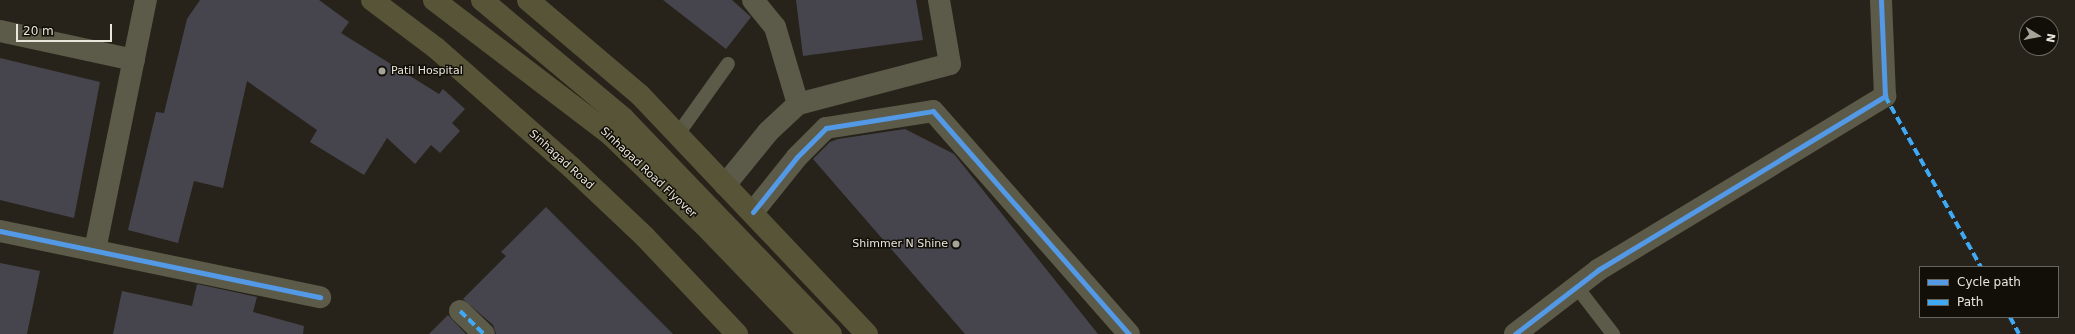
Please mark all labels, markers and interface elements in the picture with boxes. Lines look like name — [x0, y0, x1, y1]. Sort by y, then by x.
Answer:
scale bar — [18, 16, 114, 42]
north arrow — [2019, 16, 2059, 56]
text: 20 m — [23, 24, 54, 38]
text: N — [2043, 32, 2058, 44]
place label: Patil Hospital — [391, 64, 463, 78]
marker: Patil Hospital — [376, 65, 388, 77]
street label: Sinhagad Road Flyover — [597, 125, 699, 221]
street label: Sinhagad Road — [526, 127, 596, 193]
place label: Shimmer N Shine — [852, 237, 948, 251]
marker: Shimmer N Shine — [951, 239, 961, 249]
legend — [1919, 266, 2059, 318]
text: Cycle path — [1957, 275, 2021, 289]
text: Path — [1957, 295, 1983, 309]

